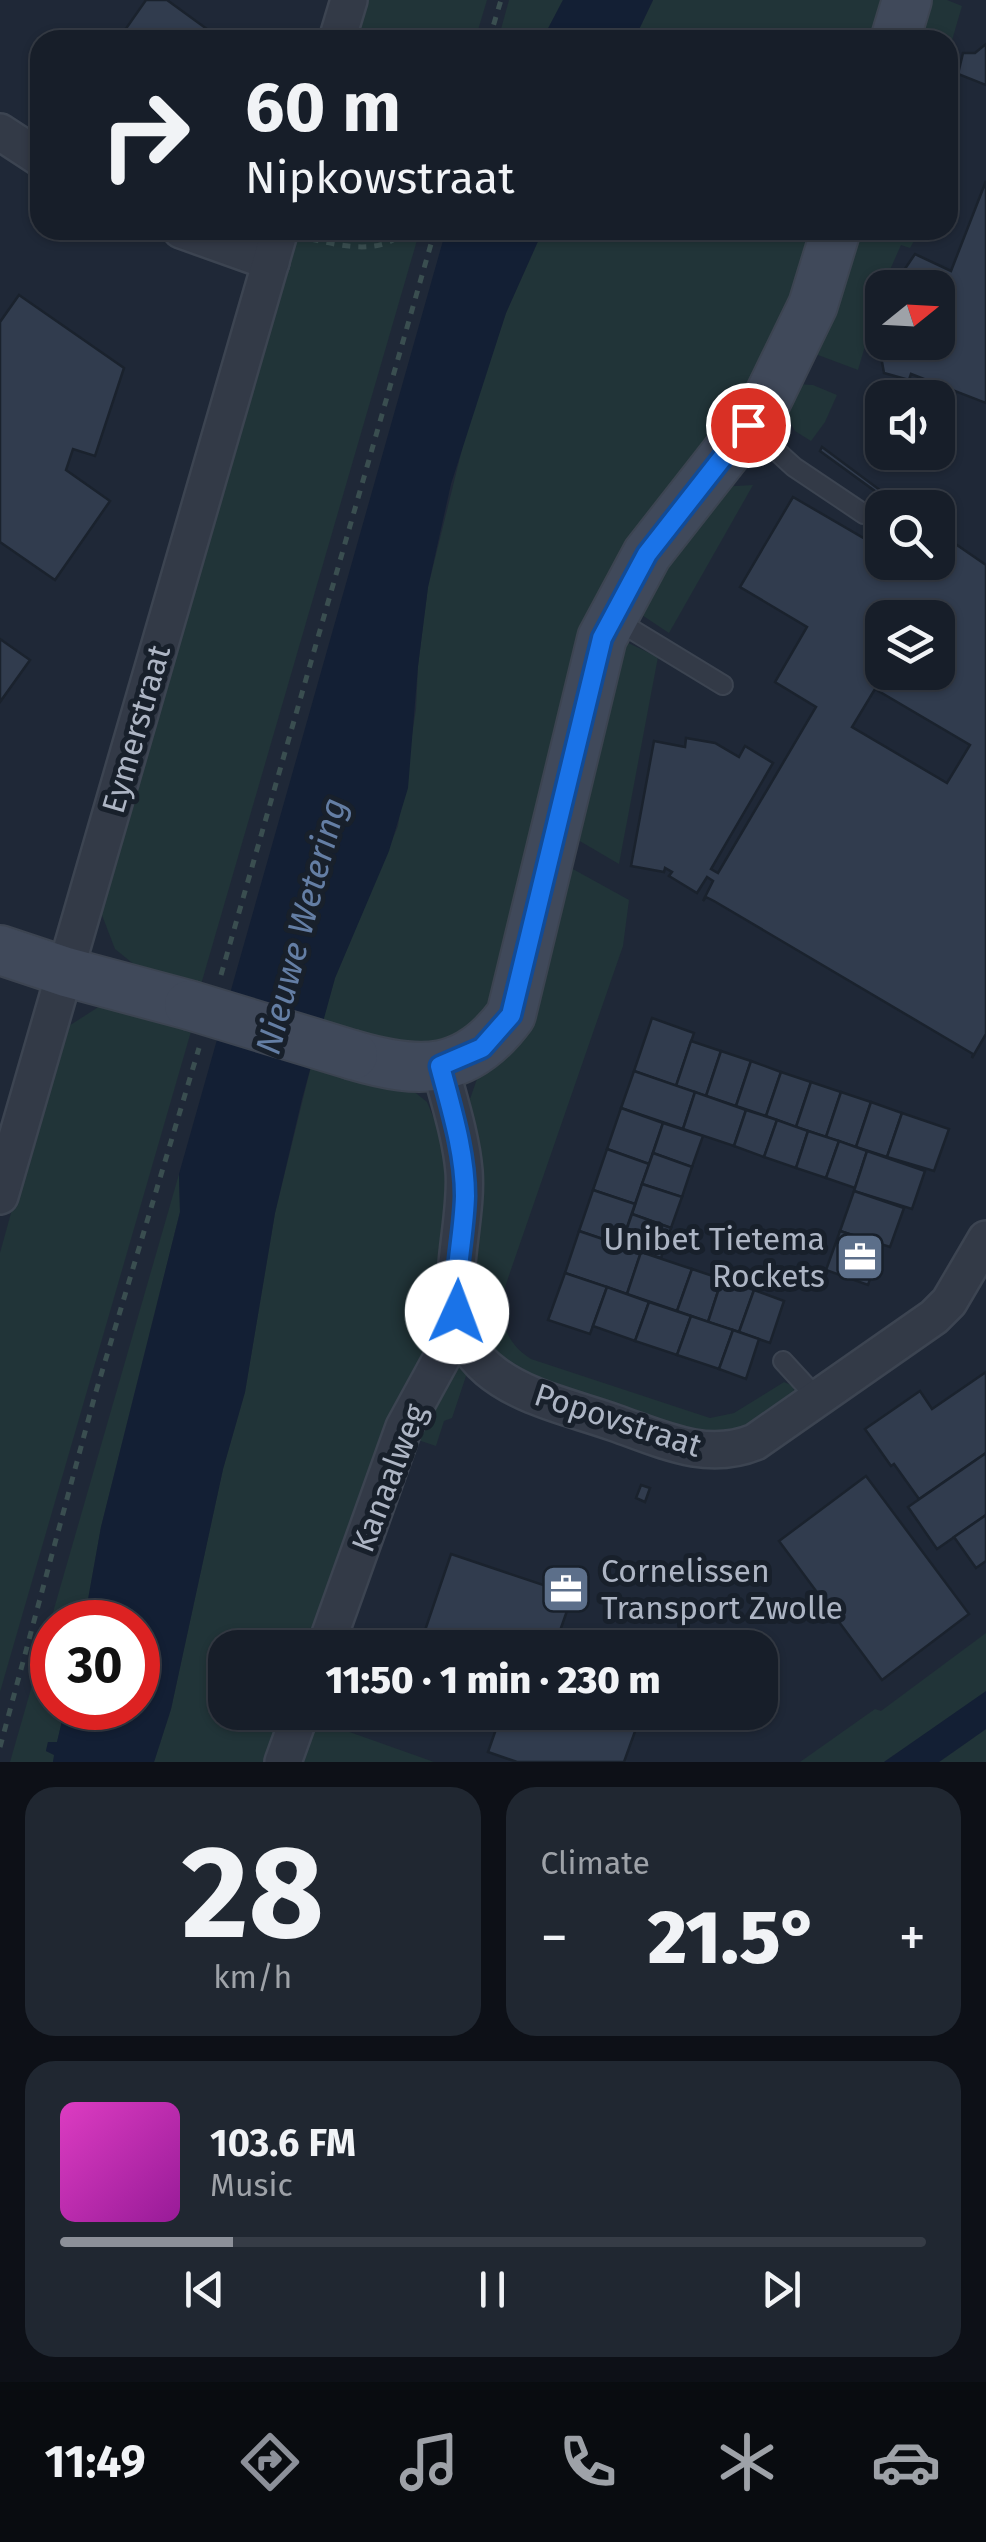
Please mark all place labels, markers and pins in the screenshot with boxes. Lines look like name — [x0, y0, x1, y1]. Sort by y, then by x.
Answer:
pin — [706, 383, 791, 468]
place label: Unibet Tietema Rockets — [603, 1220, 825, 1295]
office icon: Unibet Tietema Rockets — [834, 1231, 886, 1283]
place label: Cornelissen Transport Zwolle — [601, 1552, 843, 1627]
office icon: Cornelissen Transport Zwolle — [540, 1563, 592, 1615]

